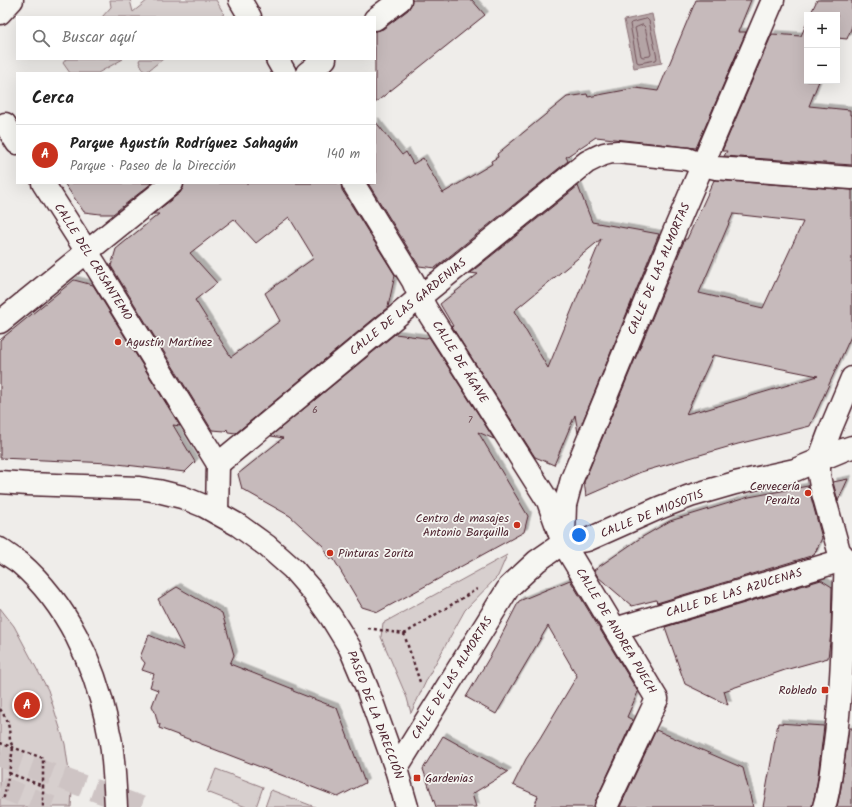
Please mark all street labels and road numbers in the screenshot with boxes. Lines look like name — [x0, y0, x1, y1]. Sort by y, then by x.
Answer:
street label: CALLE DEL CRISANTEMO — [49, 199, 137, 325]
street label: CALLE DE LAS ALMORTAS — [623, 199, 696, 338]
street label: CALLE DE LAS GARDENIAS — [345, 253, 471, 360]
street label: CALLE DE ÁGAVE — [427, 317, 494, 408]
street label: CALLE DE MIOSOTIS — [598, 484, 707, 543]
street label: CALLE DE LAS AZUCENAS — [663, 563, 805, 623]
street label: CALLE DE ANDREA PUECH — [571, 564, 661, 698]
street label: CALLE DE LAS ALMORTAS — [406, 612, 498, 743]
street label: PASEO DE LA DIRECCIÓN — [342, 648, 408, 782]

